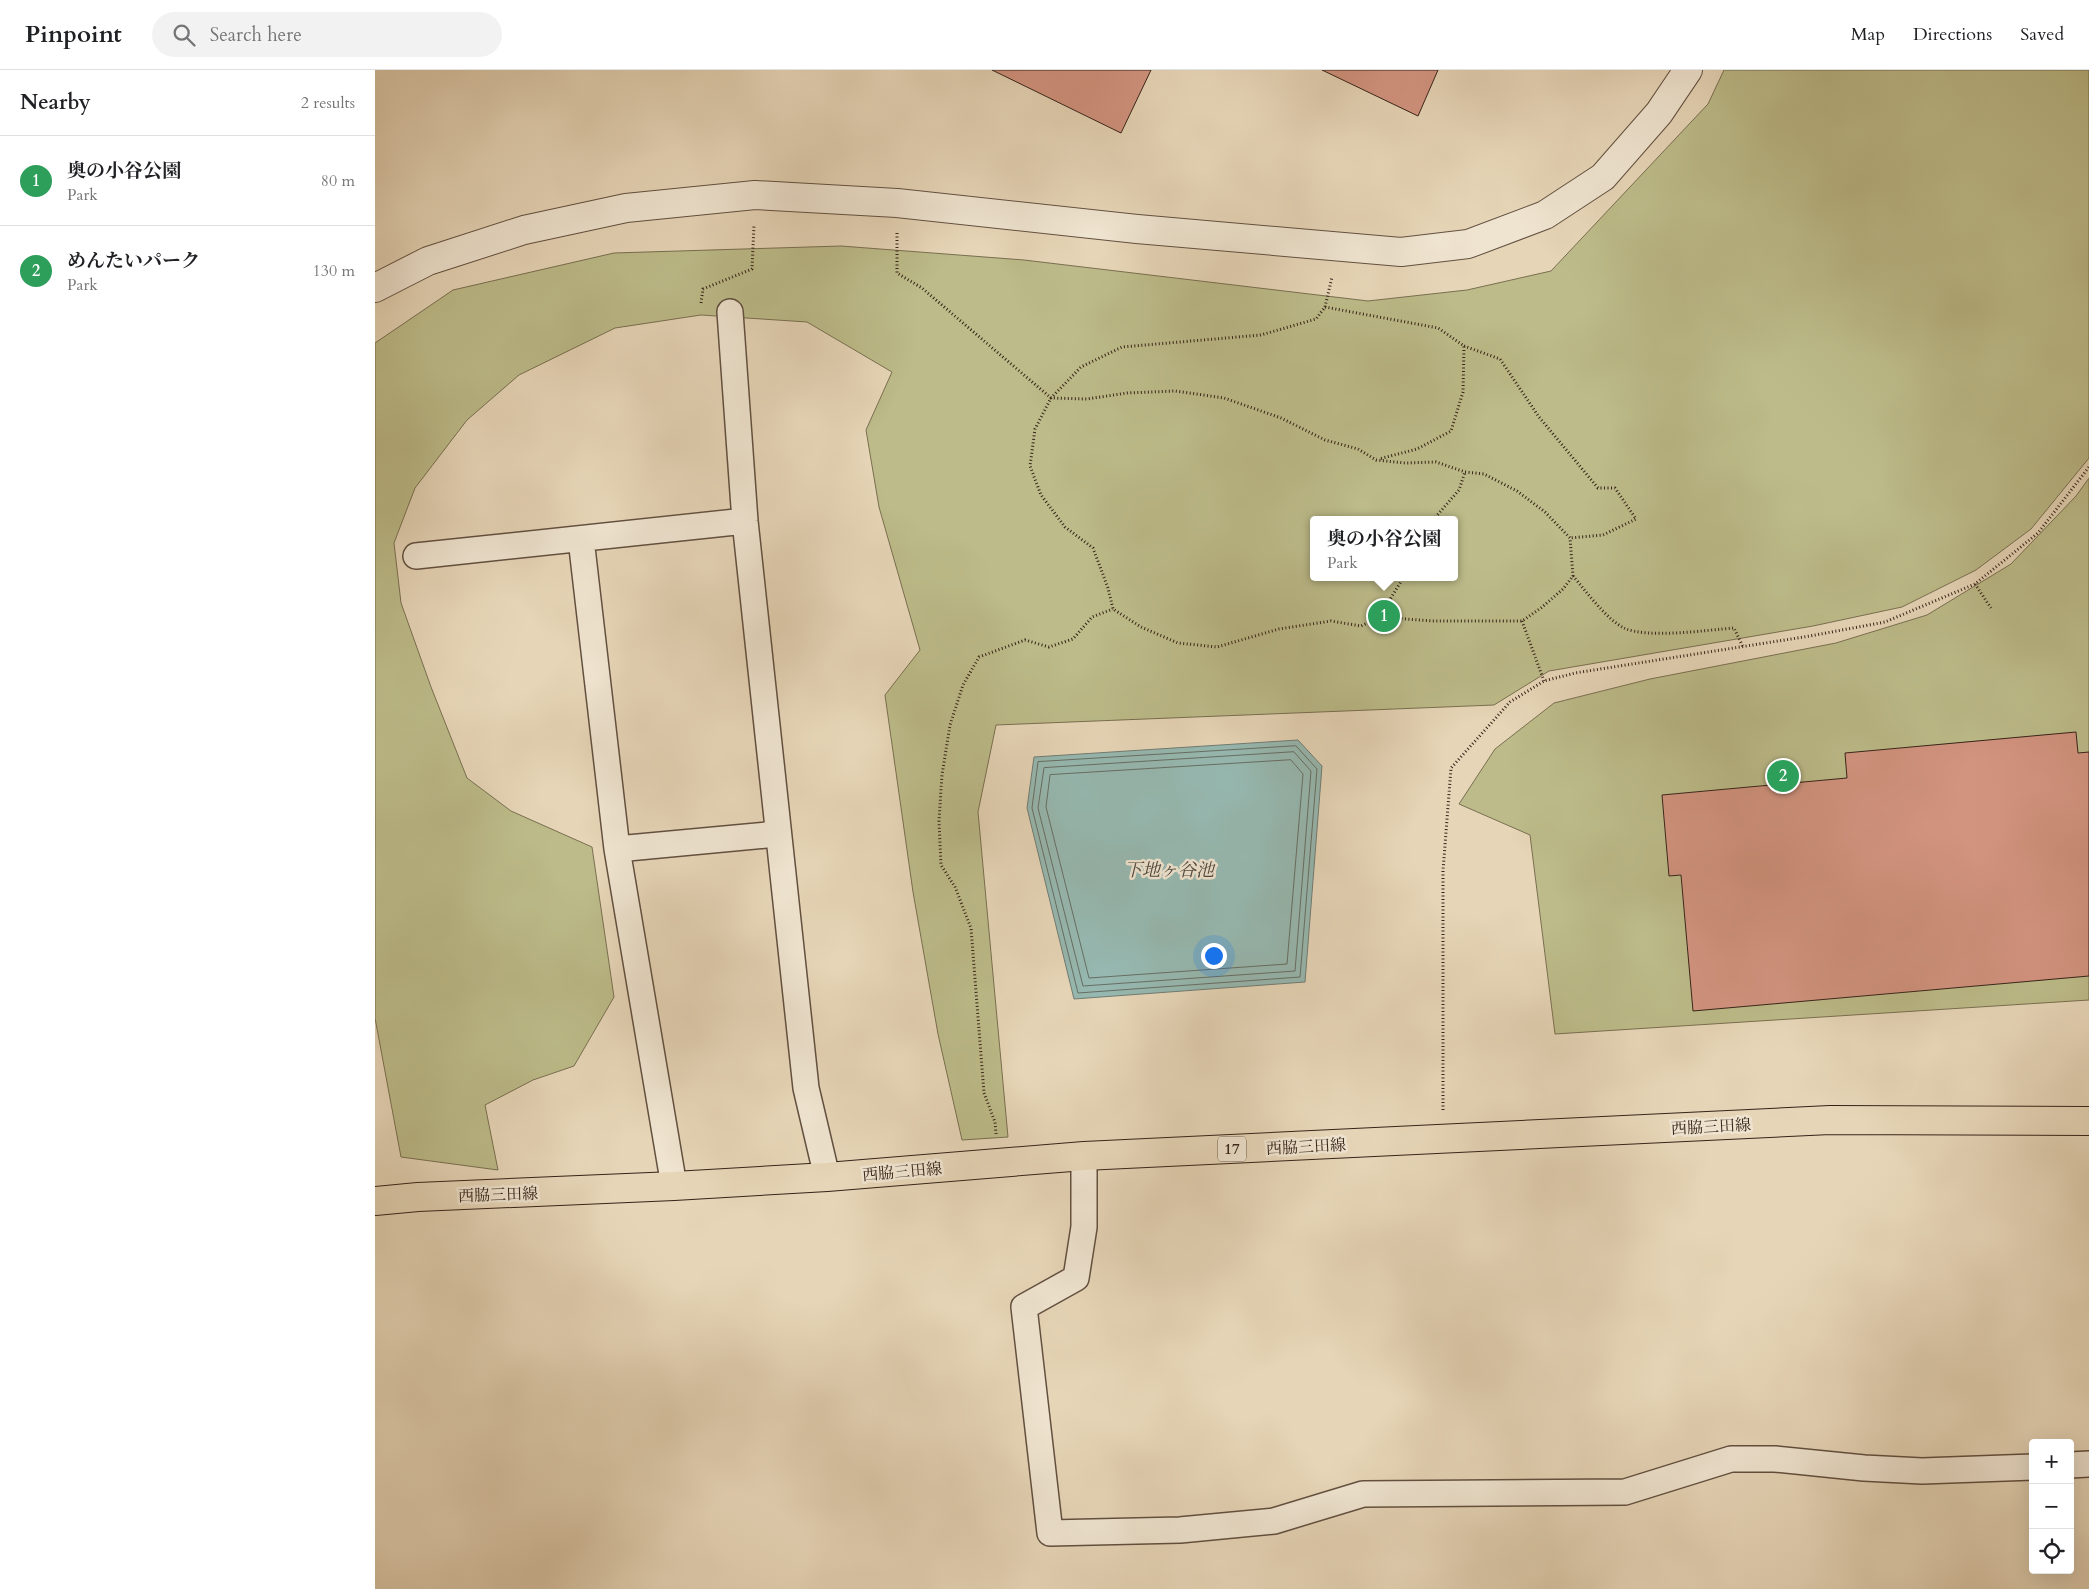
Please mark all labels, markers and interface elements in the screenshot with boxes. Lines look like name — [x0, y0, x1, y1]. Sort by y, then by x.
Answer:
search box — [152, 12, 502, 57]
text: Pinpoint — [25, 18, 122, 51]
icon: search — [170, 21, 198, 49]
text: Search here — [210, 22, 302, 48]
text: Map — [1851, 22, 1885, 47]
text: Directions — [1913, 22, 1992, 47]
text: Saved — [2020, 22, 2064, 47]
text: Nearby — [20, 88, 91, 117]
text: 2 results — [301, 92, 355, 114]
text: 奥の小谷公園 — [67, 158, 181, 184]
text: 1 — [32, 170, 40, 192]
text: 80 m — [321, 170, 355, 192]
text: Park — [67, 184, 98, 206]
text: めんたいパーク — [67, 248, 200, 274]
text: 2 — [32, 260, 40, 282]
text: 130 m — [313, 260, 355, 282]
text: Park — [67, 274, 98, 296]
popup — [1310, 516, 1458, 581]
text: 奥の小谷公園 — [1327, 526, 1441, 552]
text: Park — [1327, 552, 1358, 574]
pin: 1 — [1368, 597, 1400, 635]
pin: 2 — [1767, 757, 1799, 795]
water label: 下地ヶ谷池 — [1124, 858, 1216, 883]
your location — [1201, 943, 1227, 969]
street label: 西脇三田線 — [1671, 1114, 1752, 1140]
street label: 西脇三田線 — [1266, 1134, 1347, 1160]
road number: 17 — [1218, 1136, 1246, 1162]
street label: 西脇三田線 — [861, 1158, 943, 1186]
street label: 西脇三田線 — [458, 1183, 538, 1207]
map controls — [2029, 1439, 2074, 1574]
button: + — [2029, 1439, 2074, 1484]
button: − — [2029, 1484, 2074, 1529]
button: locate — [2029, 1529, 2074, 1574]

